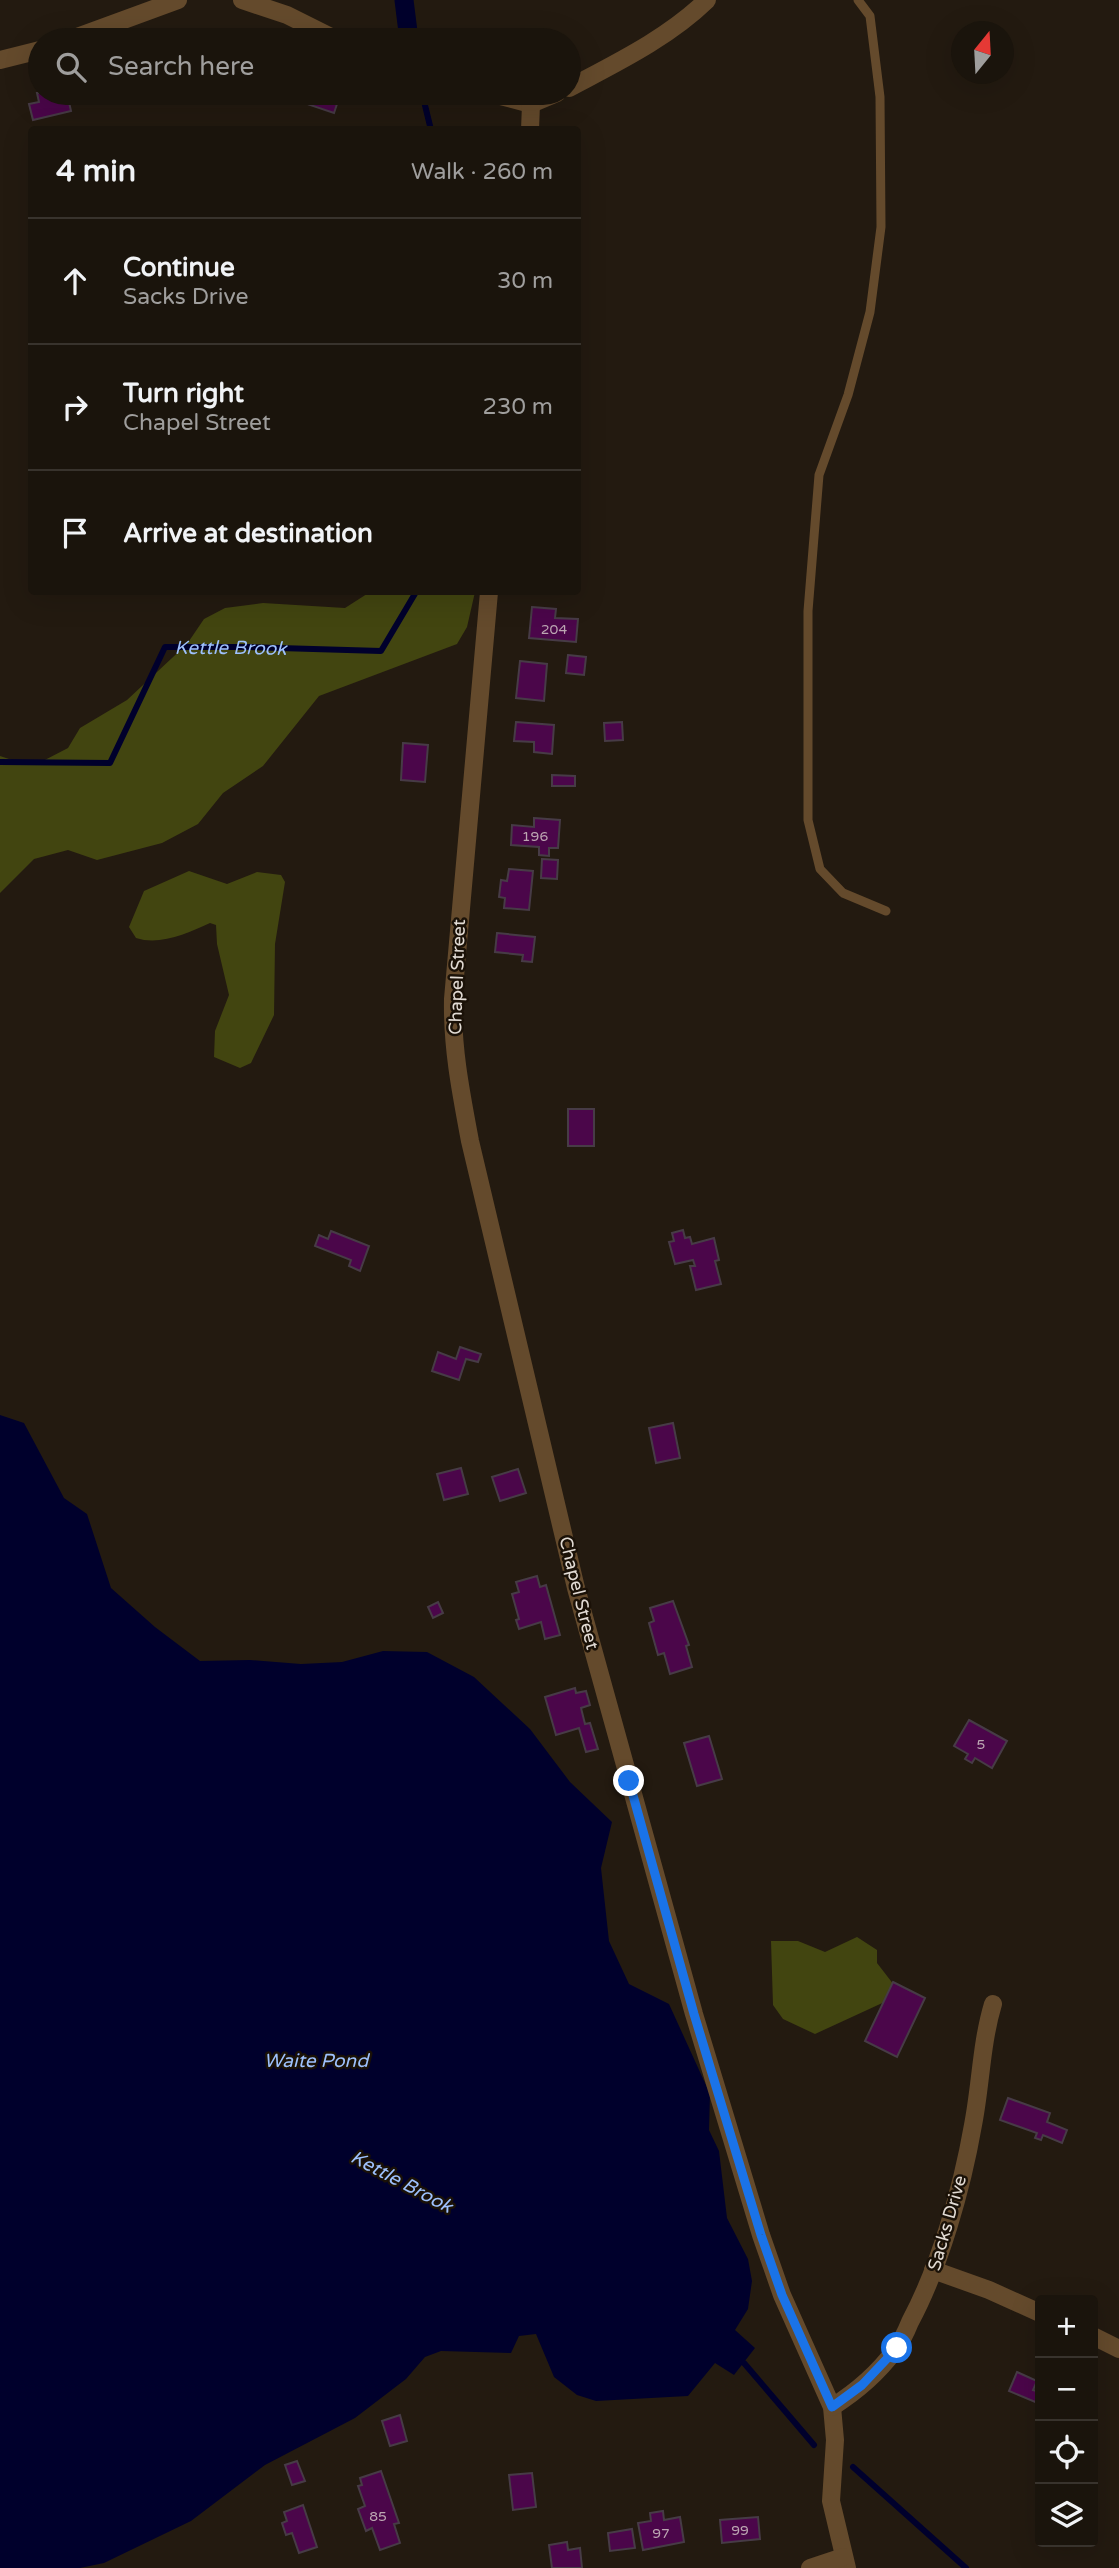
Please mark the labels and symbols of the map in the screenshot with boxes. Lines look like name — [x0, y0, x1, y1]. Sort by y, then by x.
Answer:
north arrow — [951, 21, 1014, 84]
house number: 204 — [541, 621, 567, 638]
water label: Kettle Brook — [175, 637, 289, 660]
house number: 196 — [522, 828, 548, 845]
street label: Chapel Street — [444, 919, 470, 1035]
street label: Chapel Street — [554, 1534, 604, 1652]
house number: 5 — [977, 1736, 985, 1753]
route end — [613, 1765, 644, 1796]
water label: Waite Pond — [264, 2050, 370, 2072]
water label: Kettle Brook — [347, 2146, 458, 2219]
street label: Sacks Drive — [923, 2173, 971, 2273]
route start — [881, 2332, 912, 2363]
house number: 85 — [369, 2508, 387, 2525]
house number: 99 — [731, 2522, 749, 2539]
house number: 97 — [652, 2525, 670, 2542]

